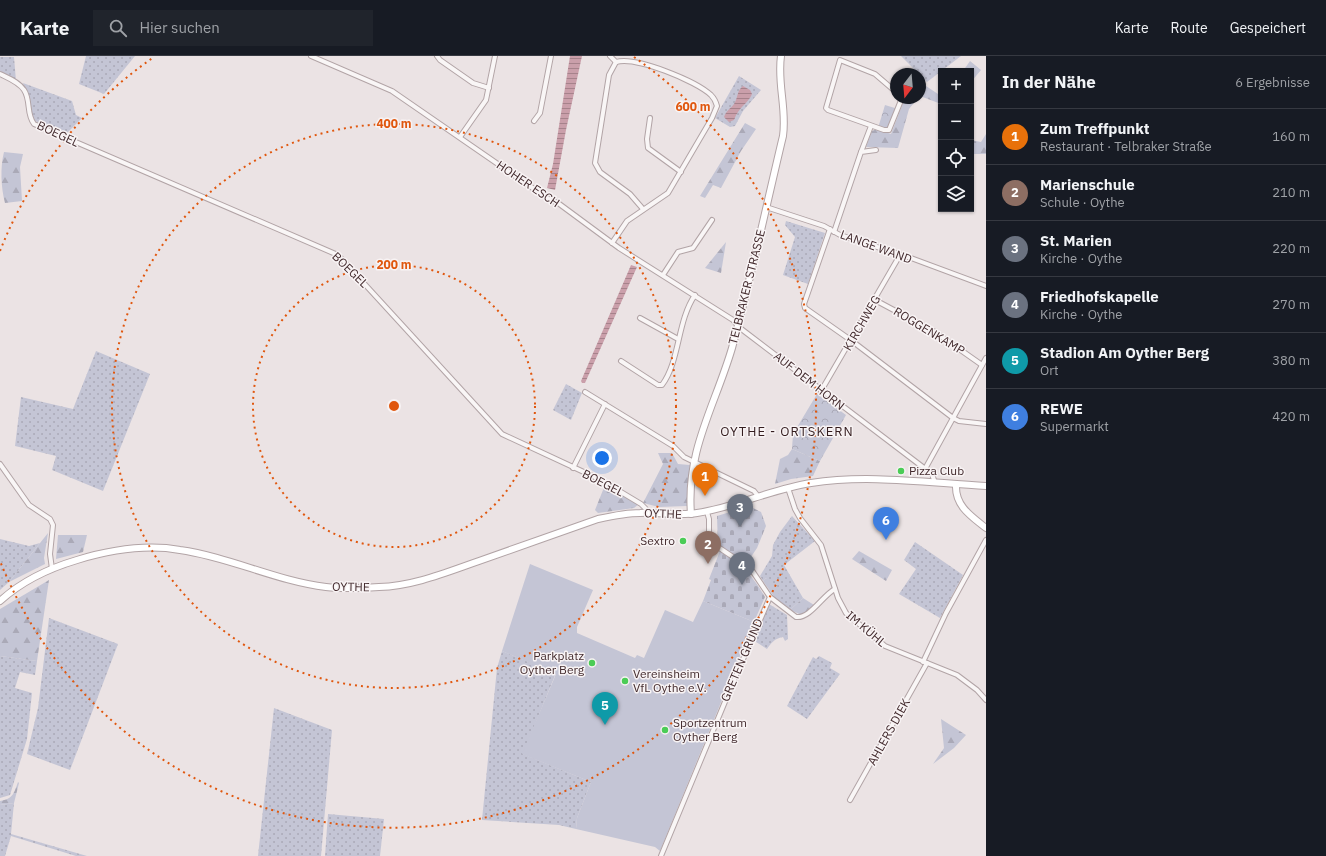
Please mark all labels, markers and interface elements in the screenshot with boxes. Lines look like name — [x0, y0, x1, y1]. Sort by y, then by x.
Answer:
search box — [93, 10, 373, 46]
text: Karte — [20, 16, 69, 40]
icon: search — [107, 17, 129, 39]
text: Hier suchen — [139, 18, 220, 37]
text: Karte — [1115, 19, 1149, 37]
text: Route — [1171, 19, 1208, 37]
text: Gespeichert — [1230, 19, 1306, 37]
north arrow — [890, 68, 926, 104]
map controls — [938, 68, 974, 212]
button: + — [938, 68, 974, 104]
text: In der Nähe — [1002, 71, 1096, 93]
text: 6 Ergebnisse — [1235, 74, 1310, 91]
text: 600 m — [675, 99, 711, 114]
button: − — [938, 104, 974, 140]
text: 400 m — [376, 116, 412, 131]
street label: BOEGEL — [35, 117, 82, 150]
text: Zum Treffpunkt — [1040, 119, 1150, 138]
text: 1 — [1011, 128, 1019, 145]
text: 160 m — [1272, 128, 1310, 145]
text: Restaurant · Telbraker Straße — [1040, 138, 1212, 155]
button: locate — [938, 140, 974, 176]
street label: HOHER ESCH — [494, 157, 563, 210]
text: Marienschule — [1040, 175, 1135, 194]
button: layers — [938, 176, 974, 212]
text: 2 — [1011, 184, 1019, 201]
text: 210 m — [1272, 184, 1310, 201]
text: Schule · Oythe — [1040, 194, 1125, 211]
street label: LANGE WAND — [838, 227, 914, 266]
street label: TELBRAKER STRASSE — [725, 228, 768, 346]
text: St. Marien — [1040, 231, 1112, 250]
text: 3 — [1011, 240, 1019, 257]
text: 220 m — [1272, 240, 1310, 257]
street label: BOEGEL — [329, 249, 372, 291]
text: Kirche · Oythe — [1040, 250, 1122, 267]
text: 200 m — [376, 257, 412, 272]
text: Friedhofskapelle — [1040, 287, 1159, 306]
street label: KIRCHWEG — [840, 292, 884, 353]
text: 4 — [1011, 296, 1019, 313]
text: 270 m — [1272, 296, 1310, 313]
street label: ROGGENKAMP — [891, 303, 968, 358]
text: Kirche · Oythe — [1040, 306, 1122, 323]
text: Stadion Am Oyther Berg — [1040, 343, 1209, 362]
street label: AUF DEM HORN — [771, 348, 848, 413]
text: 5 — [1011, 352, 1019, 369]
text: 380 m — [1272, 352, 1310, 369]
text: Ort — [1040, 362, 1059, 379]
centre of rings — [387, 399, 401, 413]
text: REWE — [1040, 399, 1083, 418]
text: 6 — [1011, 408, 1019, 425]
text: 420 m — [1272, 408, 1310, 425]
text: Supermarkt — [1040, 418, 1109, 435]
district label: OYTHE - ORTSKERN — [720, 423, 854, 440]
your location — [592, 448, 612, 468]
pin: 1 — [692, 463, 718, 496]
place label: Pizza Club — [909, 463, 964, 478]
street label: BOEGEL — [580, 466, 627, 499]
marker: Pizza Club — [896, 466, 906, 476]
pin: 3 — [727, 494, 753, 527]
street label: OYTHE — [644, 505, 682, 522]
pin: 6 — [873, 507, 899, 540]
pin: 2 — [695, 531, 721, 564]
place label: Sextro — [640, 533, 675, 548]
marker: Sextro — [678, 536, 688, 546]
pin: 4 — [729, 552, 755, 585]
street label: OYTHE — [332, 579, 370, 594]
street label: IM KÜHL — [843, 608, 889, 650]
street label: GRETEN GRUND — [717, 616, 766, 704]
place label: Parkplatz Oyther Berg — [520, 648, 585, 677]
marker: Parkplatz Oyther Berg — [587, 658, 597, 668]
place label: Vereinsheim VfL Oythe e.V. — [633, 666, 707, 695]
marker: Vereinsheim VfL Oythe e.V. — [620, 676, 630, 686]
pin: 5 — [592, 692, 618, 725]
street label: AHLERS DIEK — [864, 695, 913, 768]
place label: Sportzentrum Oyther Berg — [673, 715, 747, 744]
marker: Sportzentrum Oyther Berg — [660, 725, 670, 735]

